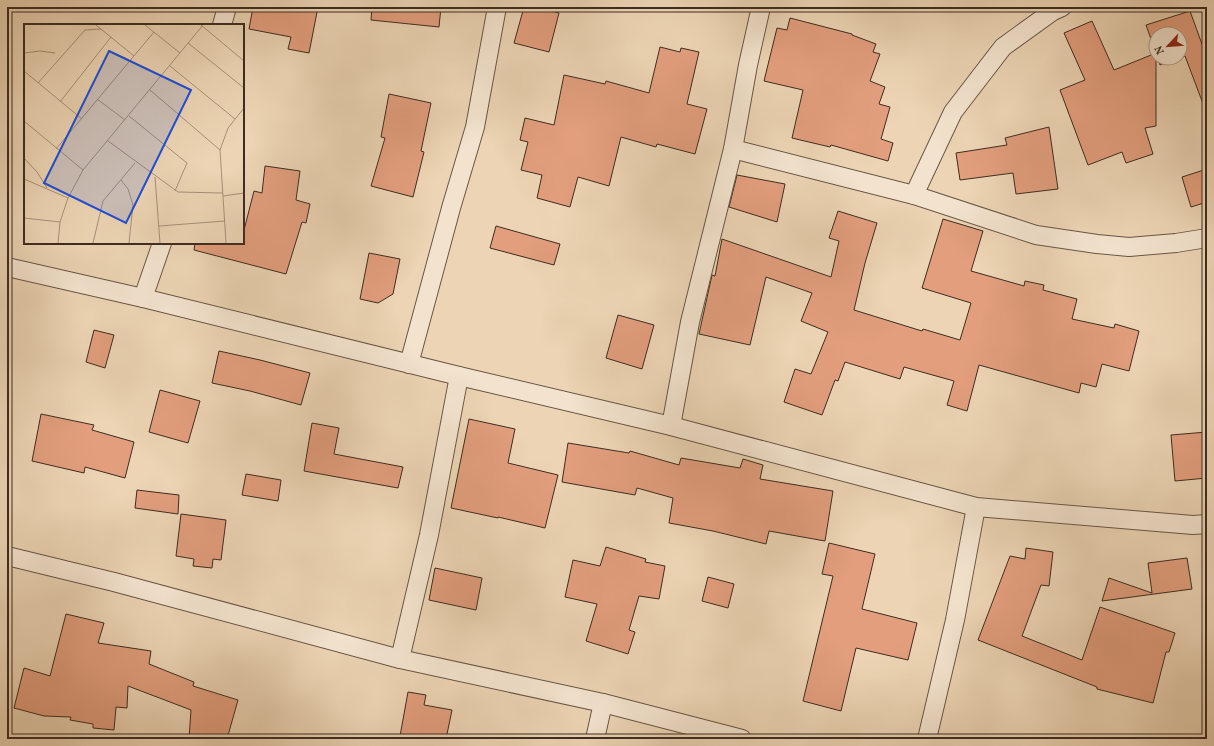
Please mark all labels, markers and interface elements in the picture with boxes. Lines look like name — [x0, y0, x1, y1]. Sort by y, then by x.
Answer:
inset map — [24, 24, 244, 244]
north arrow — [1148, 26, 1188, 66]
text: N — [1152, 43, 1169, 57]

